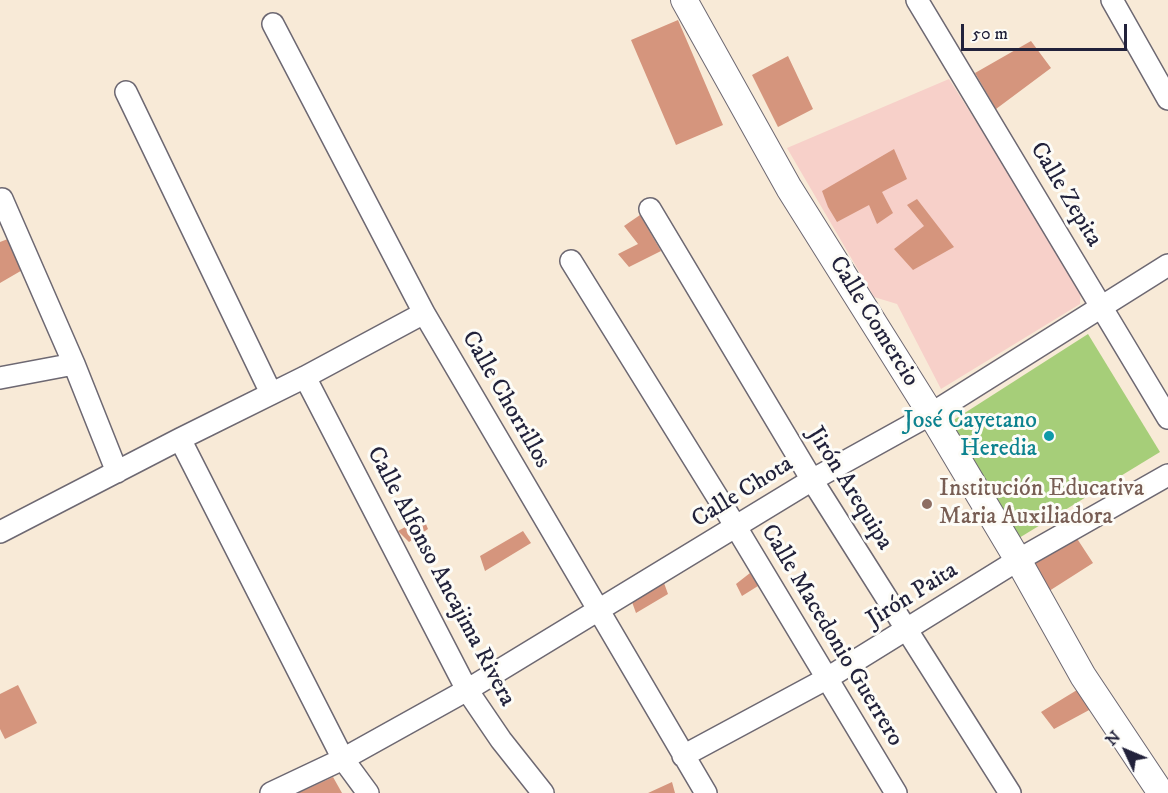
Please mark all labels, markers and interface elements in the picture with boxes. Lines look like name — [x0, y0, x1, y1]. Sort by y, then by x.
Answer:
scale bar — [964, 12, 1130, 50]
text: 50 m — [972, 23, 1008, 45]
street label: Calle Zepita — [1023, 137, 1107, 253]
street label: Calle Comercio — [822, 252, 924, 392]
street label: Calle Chorrillos — [454, 326, 556, 474]
place label: José Cayetano Heredia — [904, 408, 1037, 464]
street label: Jirón Arequipa — [800, 422, 898, 556]
marker: José Cayetano Heredia — [1042, 429, 1056, 443]
street label: Calle Alfonso Ancajima Rivera — [359, 442, 521, 712]
street label: Calle Chota — [687, 451, 799, 535]
place label: Institución Educativa Maria Auxiliadora — [939, 476, 1144, 532]
marker: Institución Educativa Maria Auxiliadora — [920, 497, 934, 511]
street label: Calle Macedonio Guerrero — [753, 520, 909, 752]
street label: Jirón Paita — [862, 557, 964, 635]
north arrow — [1096, 721, 1156, 781]
text: N — [1101, 727, 1125, 750]

